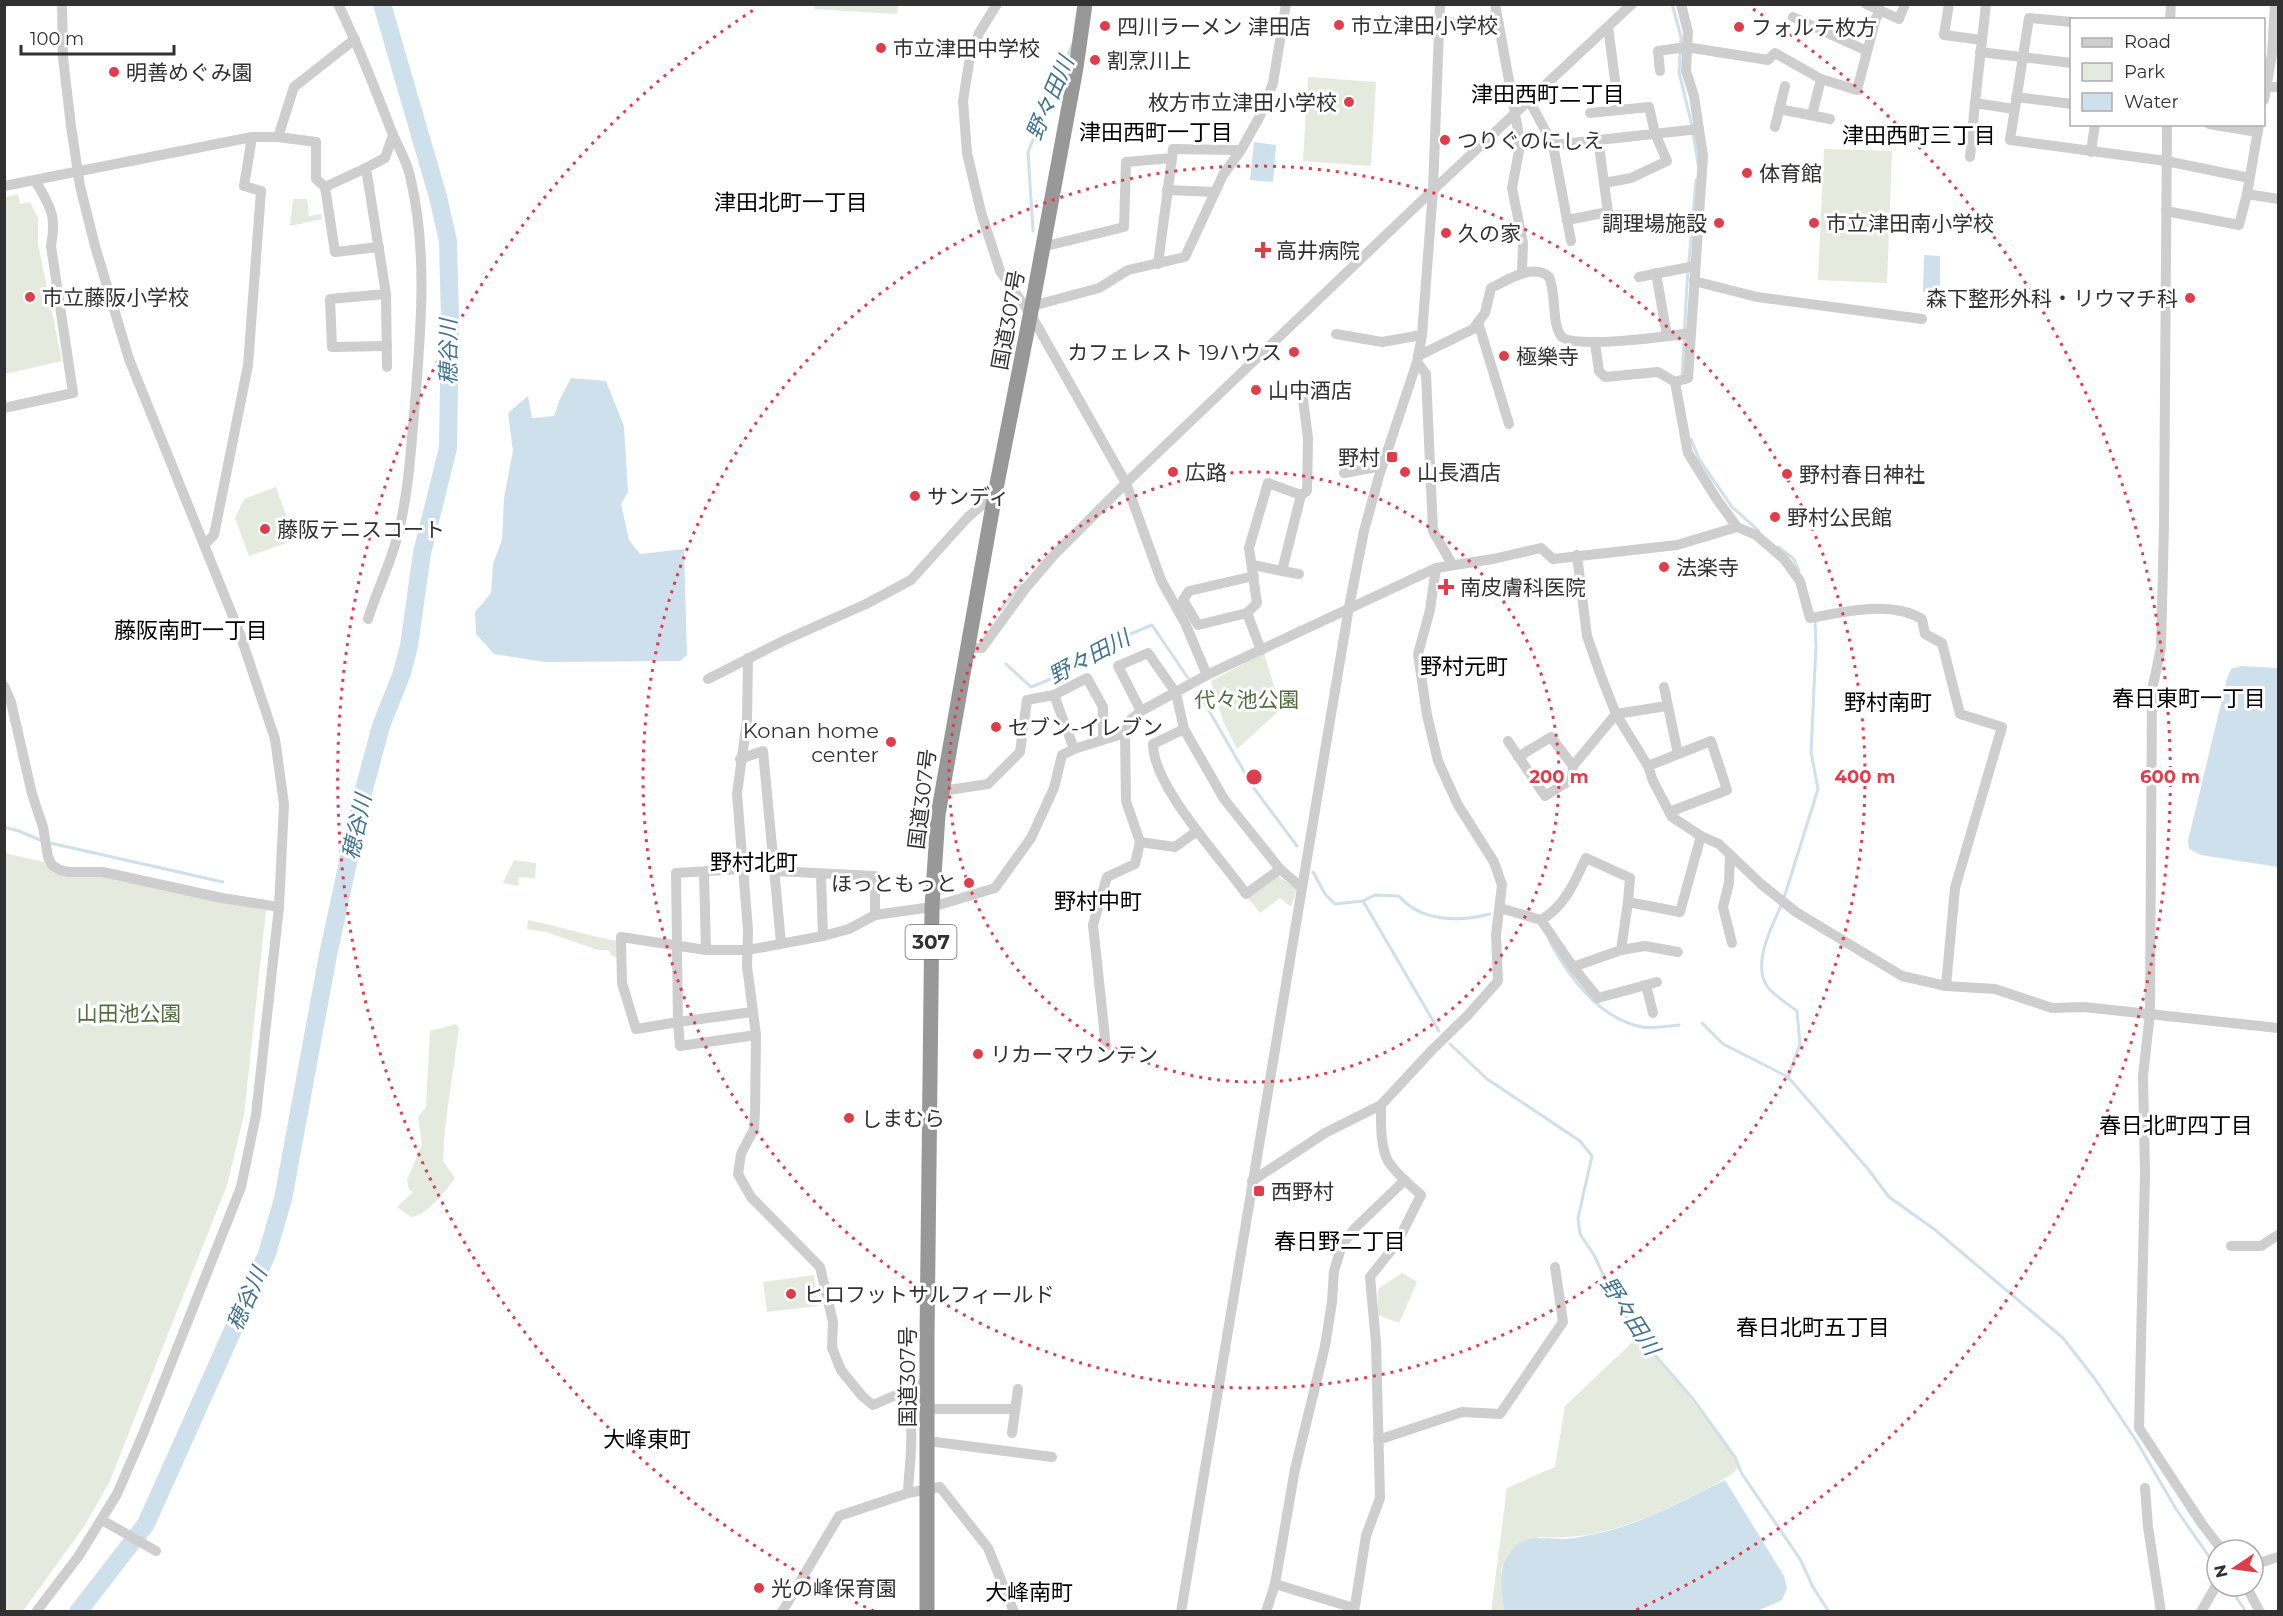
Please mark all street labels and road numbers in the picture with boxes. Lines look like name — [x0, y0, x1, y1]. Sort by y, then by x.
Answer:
street label: 国道307号 — [987, 268, 1029, 372]
street label: 国道307号 — [903, 747, 941, 851]
road number: 307 — [906, 925, 956, 959]
street label: 国道307号 — [895, 1327, 920, 1427]

